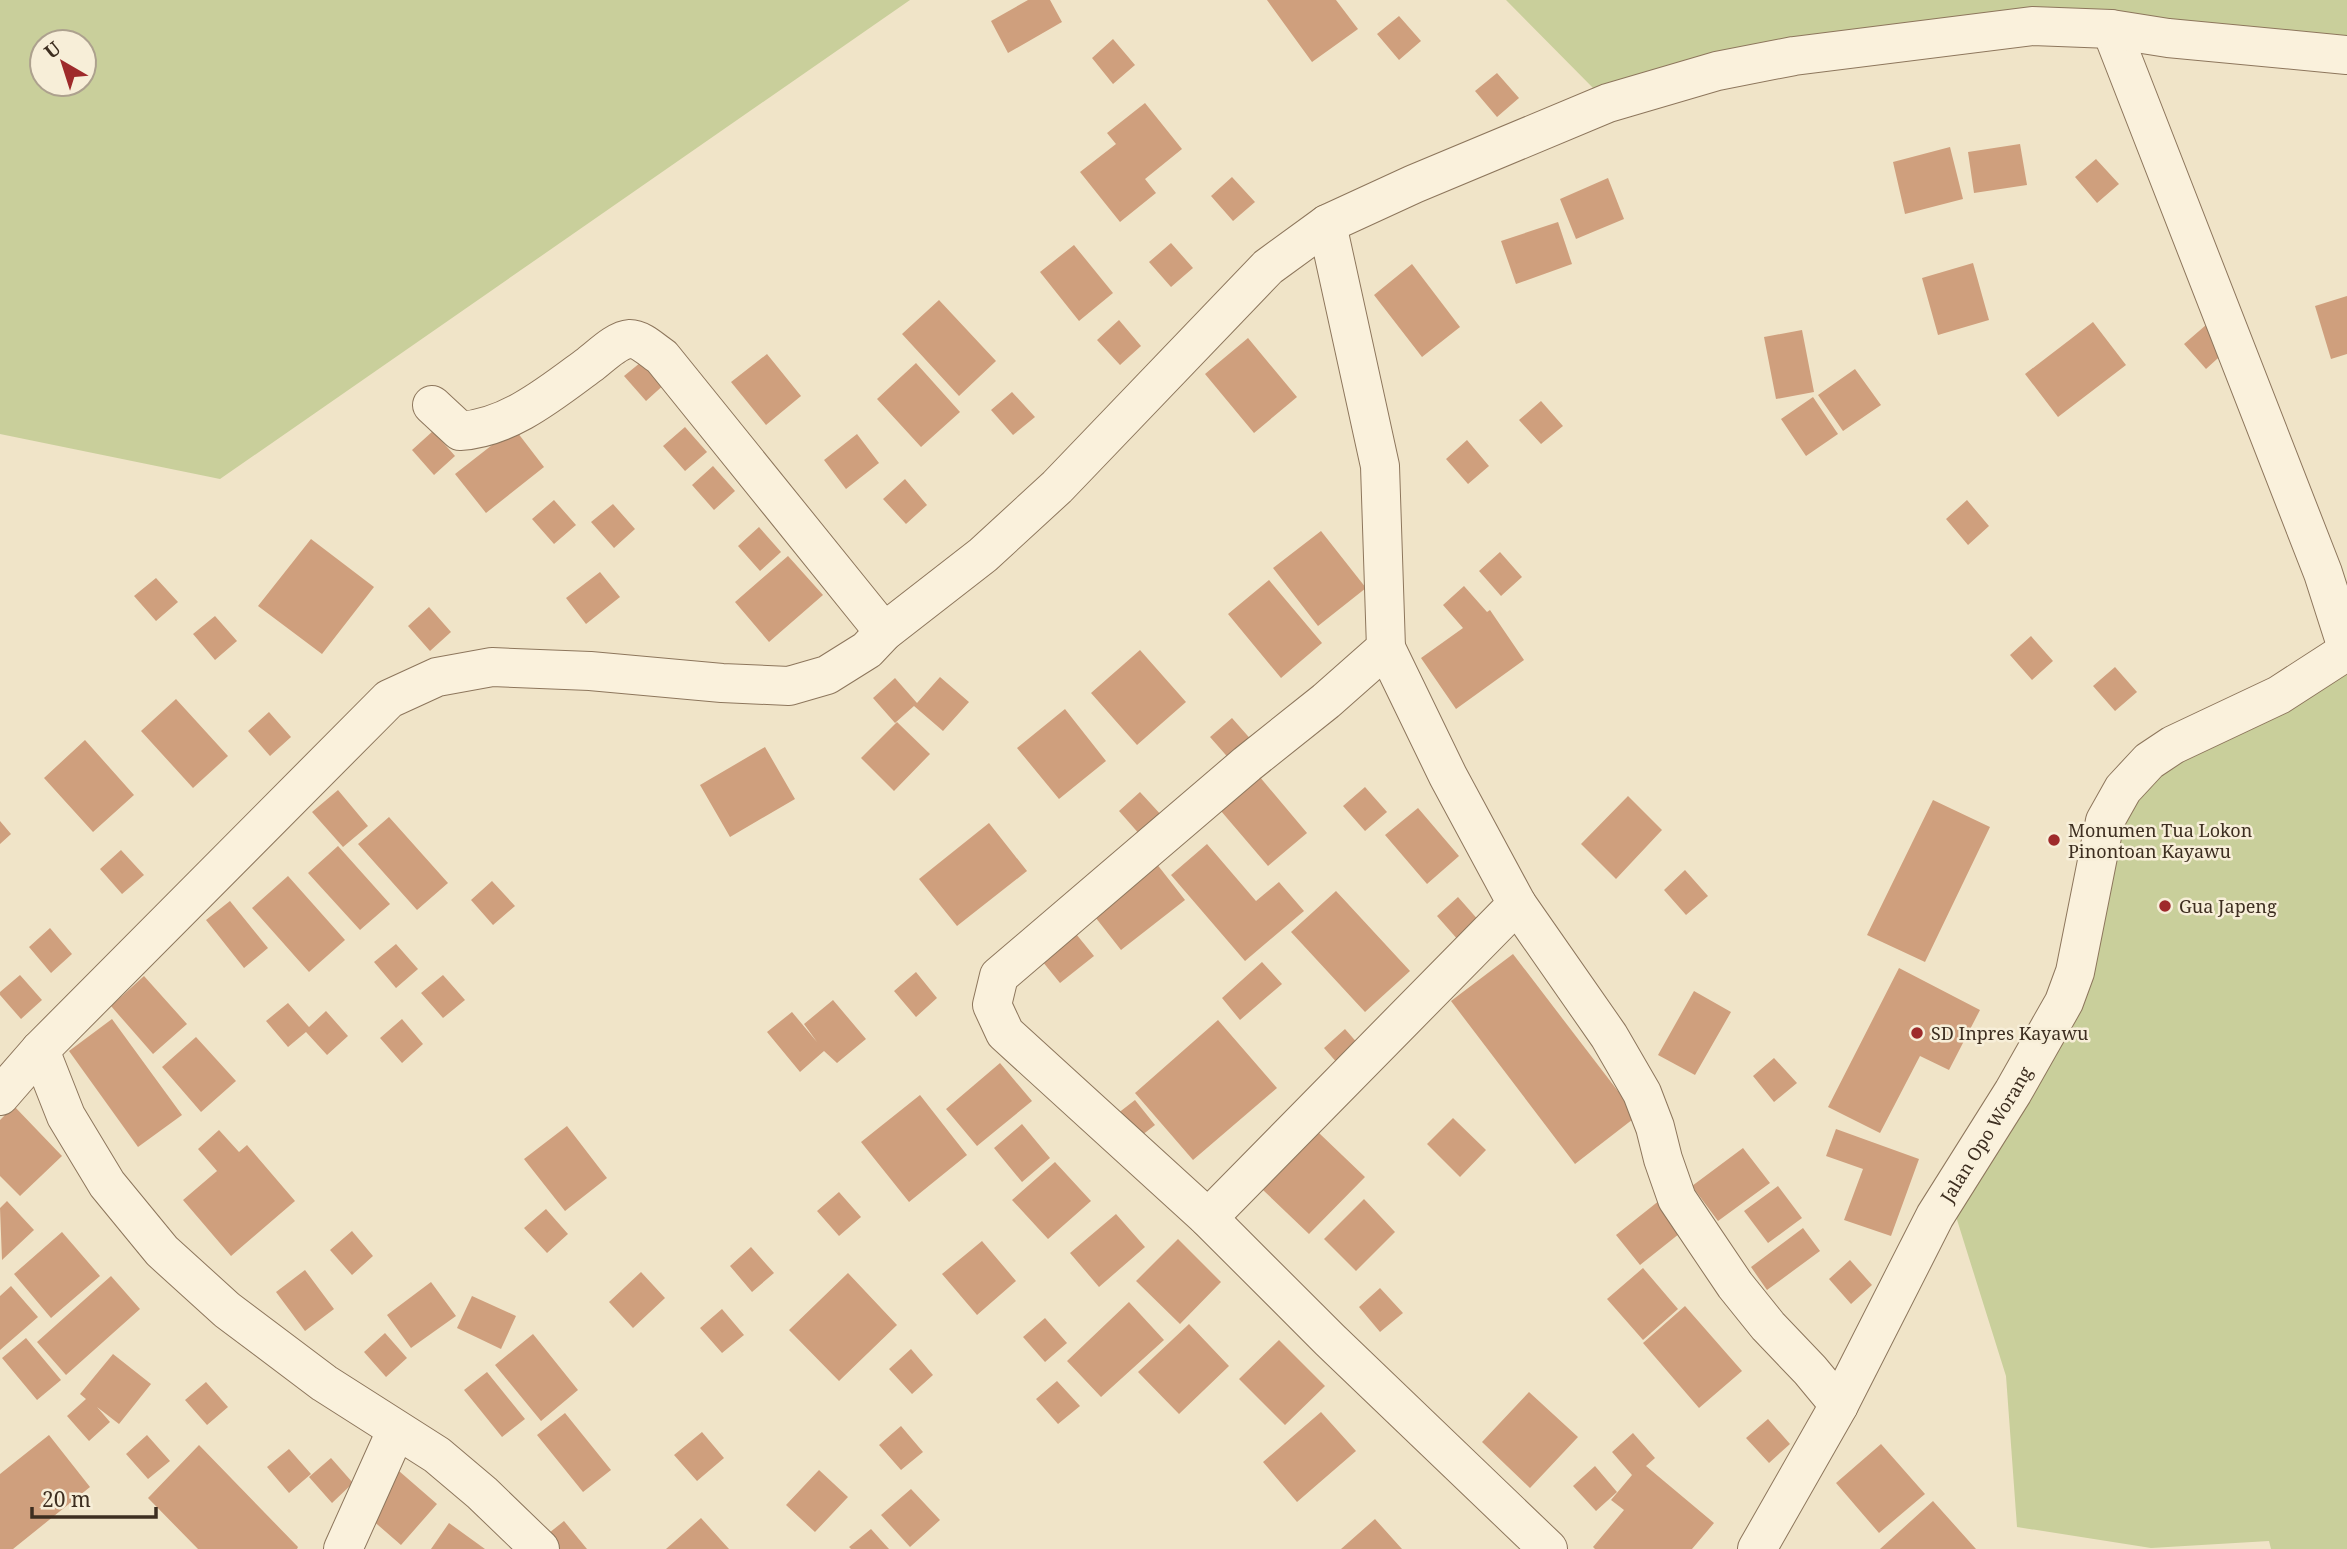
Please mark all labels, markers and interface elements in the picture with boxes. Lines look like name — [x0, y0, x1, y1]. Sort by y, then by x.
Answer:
north arrow — [28, 28, 98, 98]
text: U — [39, 35, 66, 64]
place label: Monumen Tua Lokon Pinontoan Kayawu — [2068, 818, 2253, 863]
marker: Monumen Tua Lokon Pinontoan Kayawu — [2046, 832, 2062, 848]
place label: Gua Japeng — [2179, 894, 2277, 918]
marker: Gua Japeng — [2157, 898, 2173, 914]
place label: SD Inpres Kayawu — [1931, 1021, 2089, 1045]
marker: SD Inpres Kayawu — [1909, 1025, 1925, 1041]
street label: Jalan Opo Worang — [1934, 1062, 2037, 1208]
scale bar — [32, 1476, 156, 1520]
text: 20 m — [42, 1485, 91, 1513]

